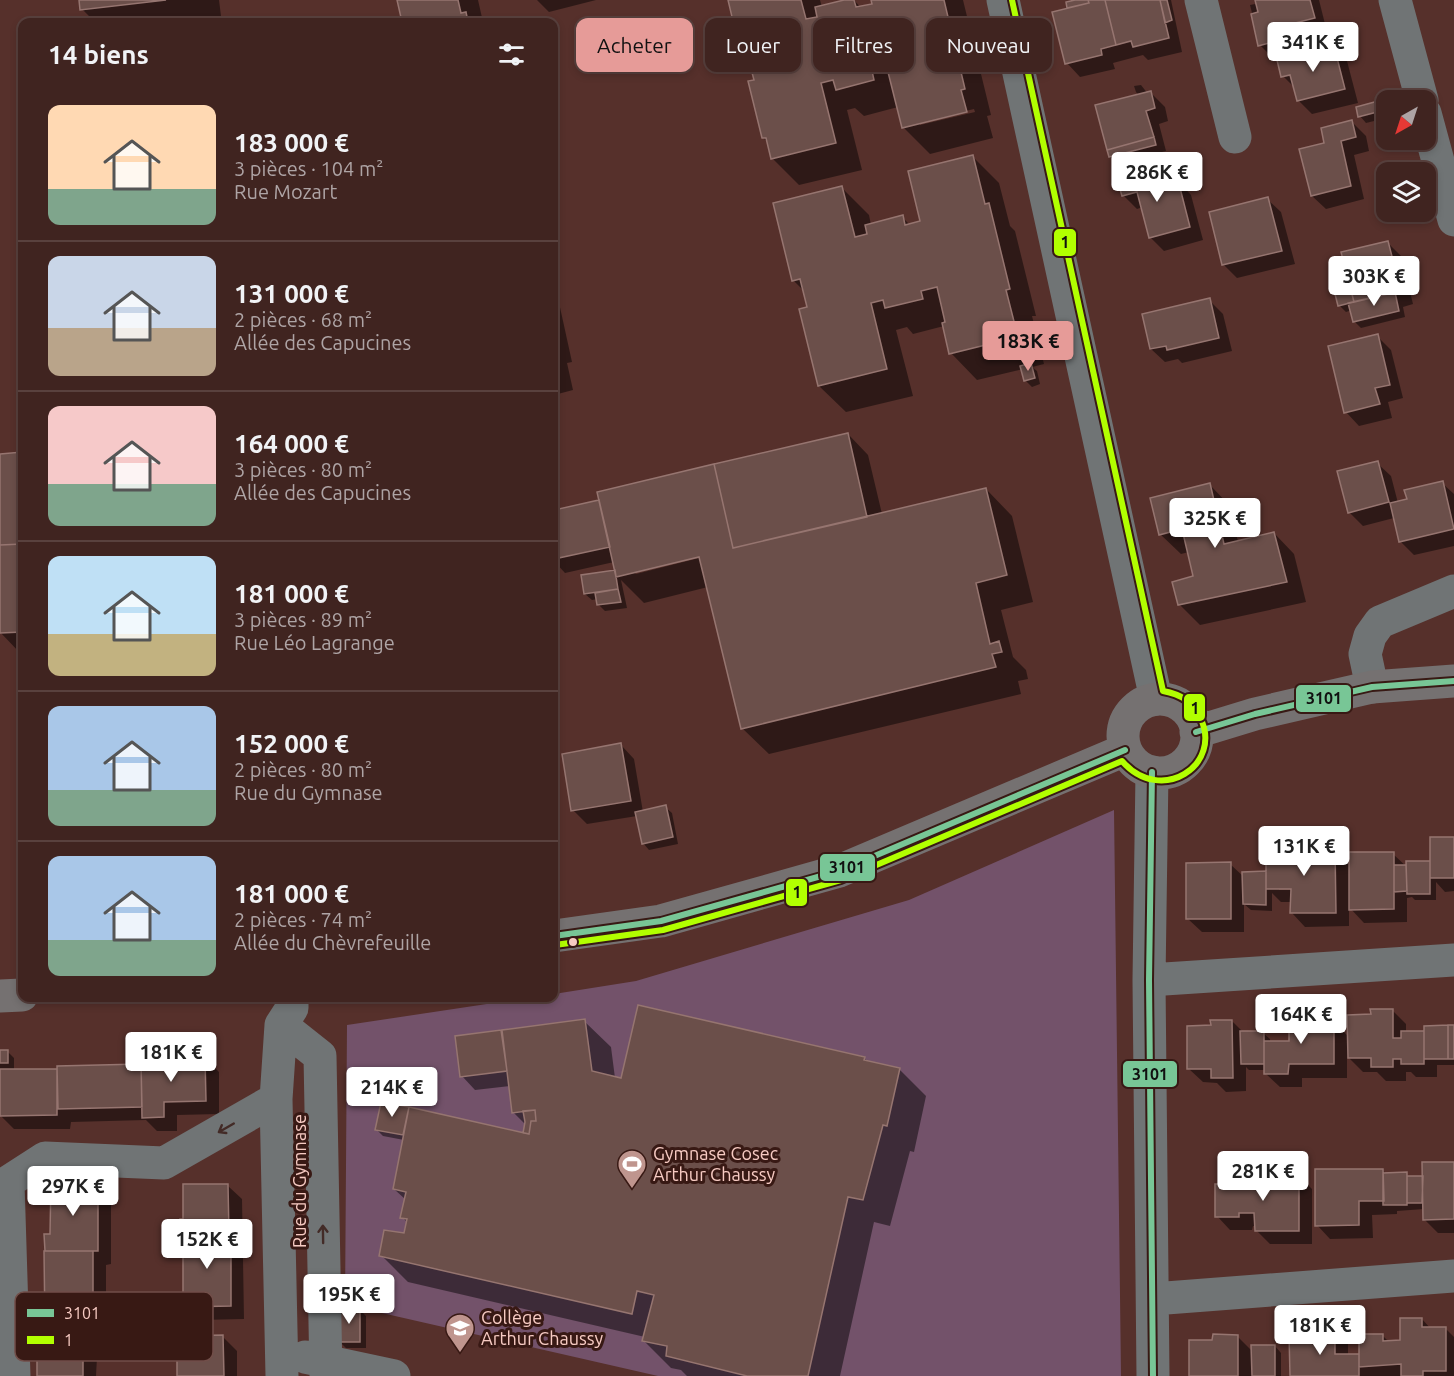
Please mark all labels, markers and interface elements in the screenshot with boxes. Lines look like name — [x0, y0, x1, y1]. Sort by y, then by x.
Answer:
chip: Acheter — [576, 18, 693, 72]
chip: Louer — [705, 18, 801, 72]
chip: Filtres — [813, 18, 914, 72]
chip: Nouveau — [926, 18, 1052, 72]
pin: 341K € — [1264, 22, 1362, 73]
text: 341K € — [1281, 30, 1345, 53]
icon: filters — [495, 38, 528, 71]
text: 14 biens — [48, 40, 149, 69]
north arrow — [1376, 90, 1436, 150]
map controls — [1376, 90, 1436, 222]
text: 183 000 € — [234, 128, 349, 157]
icon: home — [96, 129, 168, 201]
pin: 286K € — [1108, 152, 1206, 203]
text: 3 pièces · 104 m² — [234, 157, 383, 180]
text: 286K € — [1125, 160, 1189, 183]
button: layers — [1376, 162, 1436, 222]
text: Rue Mozart — [234, 180, 337, 203]
line badge: 1 — [1053, 228, 1077, 257]
text: 1 — [1060, 233, 1070, 251]
pin: 303K € — [1325, 256, 1423, 307]
text: 303K € — [1342, 264, 1406, 287]
text: 131 000 € — [234, 279, 349, 308]
icon: home — [96, 280, 168, 352]
text: 2 pièces · 68 m² — [234, 308, 372, 331]
pin: 183K € — [979, 321, 1077, 372]
text: 183K € — [996, 329, 1060, 352]
text: Allée des Capucines — [234, 331, 411, 354]
text: 164 000 € — [234, 429, 349, 458]
icon: home — [96, 430, 168, 502]
text: 3 pièces · 80 m² — [234, 458, 372, 481]
text: Allée des Capucines — [234, 481, 411, 504]
pin: 325K € — [1166, 498, 1264, 549]
text: 325K € — [1183, 506, 1247, 529]
text: 181 000 € — [234, 579, 349, 608]
icon: home — [96, 580, 168, 652]
text: 3 pièces · 89 m² — [234, 608, 372, 631]
text: Rue Léo Lagrange — [234, 631, 395, 654]
line badge: 3101 — [1295, 684, 1352, 713]
text: 3101 — [1306, 689, 1342, 707]
line badge: 1 — [1183, 693, 1206, 722]
text: 1 — [1190, 699, 1200, 717]
text: 152 000 € — [234, 729, 349, 758]
icon: home — [96, 730, 168, 802]
text: 2 pièces · 80 m² — [234, 758, 372, 781]
text: Rue du Gymnase — [234, 781, 383, 804]
pin: 131K € — [1255, 826, 1353, 877]
text: 131K € — [1272, 834, 1336, 857]
line badge: 3101 — [819, 853, 876, 882]
text: 3101 — [829, 858, 865, 876]
line badge: 1 — [785, 878, 808, 907]
text: 181 000 € — [234, 879, 349, 908]
icon: home — [96, 880, 168, 952]
text: 1 — [792, 883, 802, 901]
text: 2 pièces · 74 m² — [234, 908, 372, 931]
text: Allée du Chèvrefeuille — [234, 931, 431, 954]
unlabelled marker — [567, 936, 579, 948]
pin: 164K € — [1252, 994, 1350, 1045]
text: 164K € — [1269, 1002, 1333, 1025]
pin: 181K € — [122, 1032, 220, 1083]
text: 181K € — [139, 1040, 203, 1063]
line badge: 3101 — [1122, 1060, 1178, 1088]
text: 3101 — [1132, 1065, 1168, 1083]
pin: 214K € — [343, 1067, 441, 1118]
text: 214K € — [360, 1075, 424, 1098]
street label: Rue du Gymnase — [289, 1114, 309, 1248]
one-way arrow — [218, 1122, 235, 1134]
place label: Gymnase Cosec Arthur Chaussy — [653, 1143, 778, 1184]
sports icon: Gymnase Cosec Arthur Chaussy — [616, 1148, 648, 1190]
pin: 281K € — [1214, 1151, 1312, 1202]
text: 281K € — [1231, 1159, 1295, 1182]
pin: 297K € — [24, 1166, 122, 1217]
text: 297K € — [41, 1174, 105, 1197]
pin: 152K € — [158, 1219, 256, 1270]
one-way arrow — [317, 1224, 329, 1244]
text: 152K € — [175, 1227, 239, 1250]
pin: 195K € — [300, 1274, 398, 1325]
text: 195K € — [317, 1282, 381, 1305]
legend — [15, 1292, 213, 1361]
text: 3101 — [64, 1304, 100, 1322]
pin: 181K € — [1271, 1305, 1369, 1356]
place label: Collège Arthur Chaussy — [481, 1307, 604, 1348]
school or university icon: Collège Arthur Chaussy — [444, 1312, 476, 1354]
text: 181K € — [1288, 1313, 1352, 1336]
text: 1 — [64, 1331, 73, 1349]

